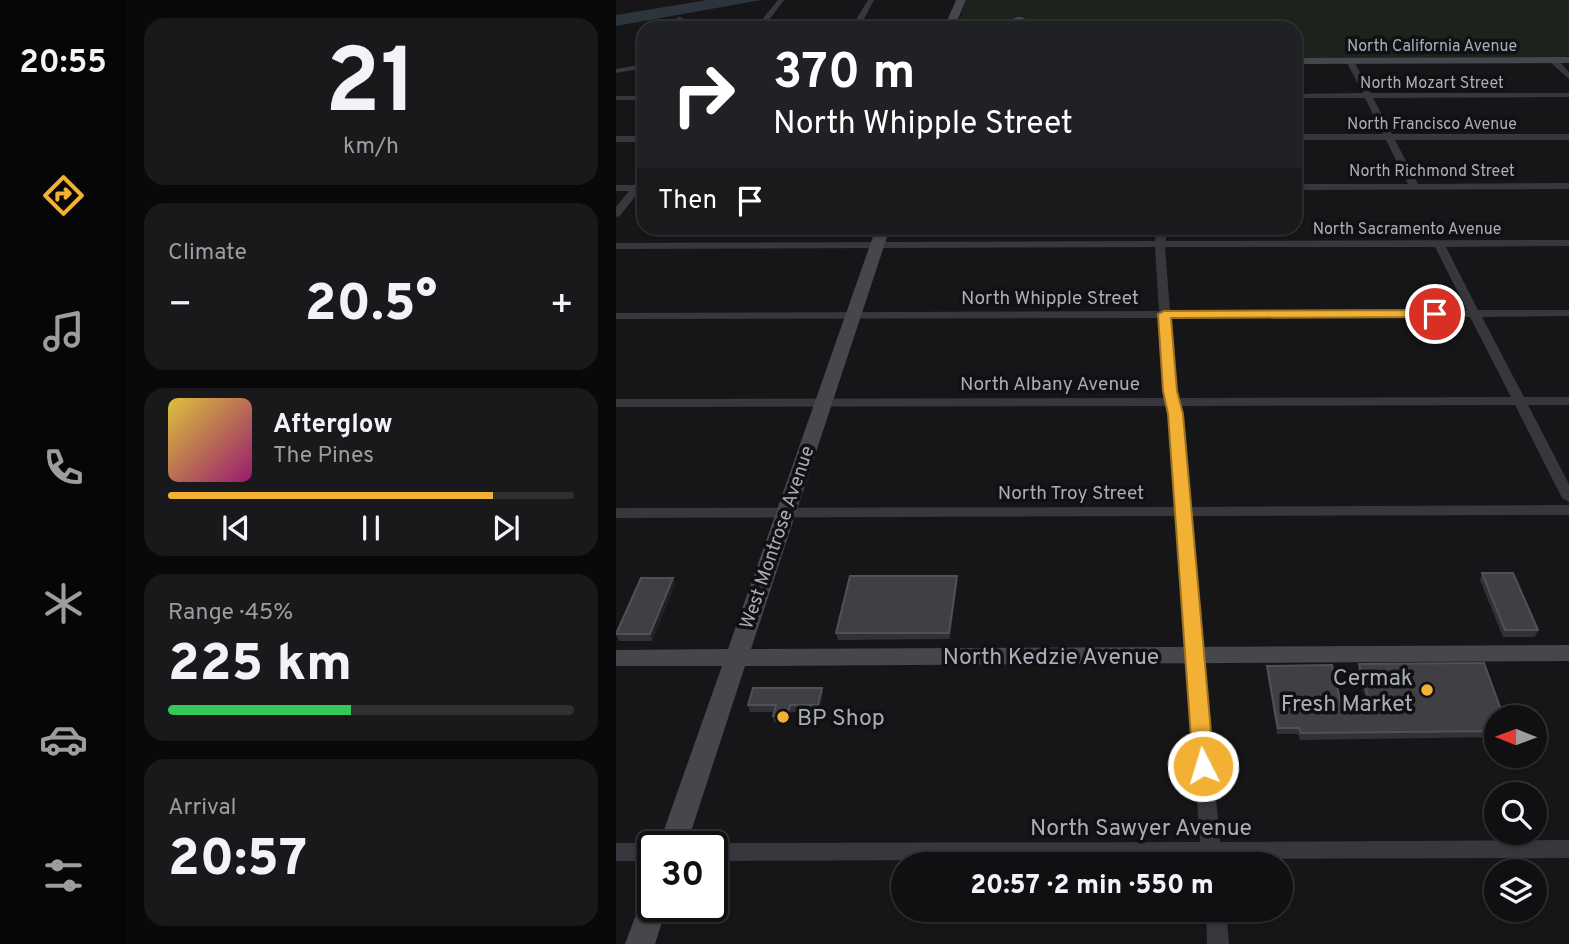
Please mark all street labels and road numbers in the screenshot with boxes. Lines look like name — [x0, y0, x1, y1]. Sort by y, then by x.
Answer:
street label: North California Avenue — [1347, 37, 1517, 57]
street label: North Mozart Street — [1360, 74, 1504, 94]
street label: North Francisco Avenue — [1347, 115, 1517, 135]
street label: North Richmond Street — [1349, 162, 1515, 182]
street label: North Sacramento Avenue — [1313, 220, 1501, 240]
street label: North Whipple Street — [961, 287, 1139, 311]
street label: North Albany Avenue — [960, 373, 1140, 397]
street label: West Montrose Avenue — [735, 443, 821, 632]
street label: North Troy Street — [998, 482, 1144, 506]
street label: North Kedzie Avenue — [943, 644, 1159, 673]
street label: North Sawyer Avenue — [1030, 815, 1252, 844]

